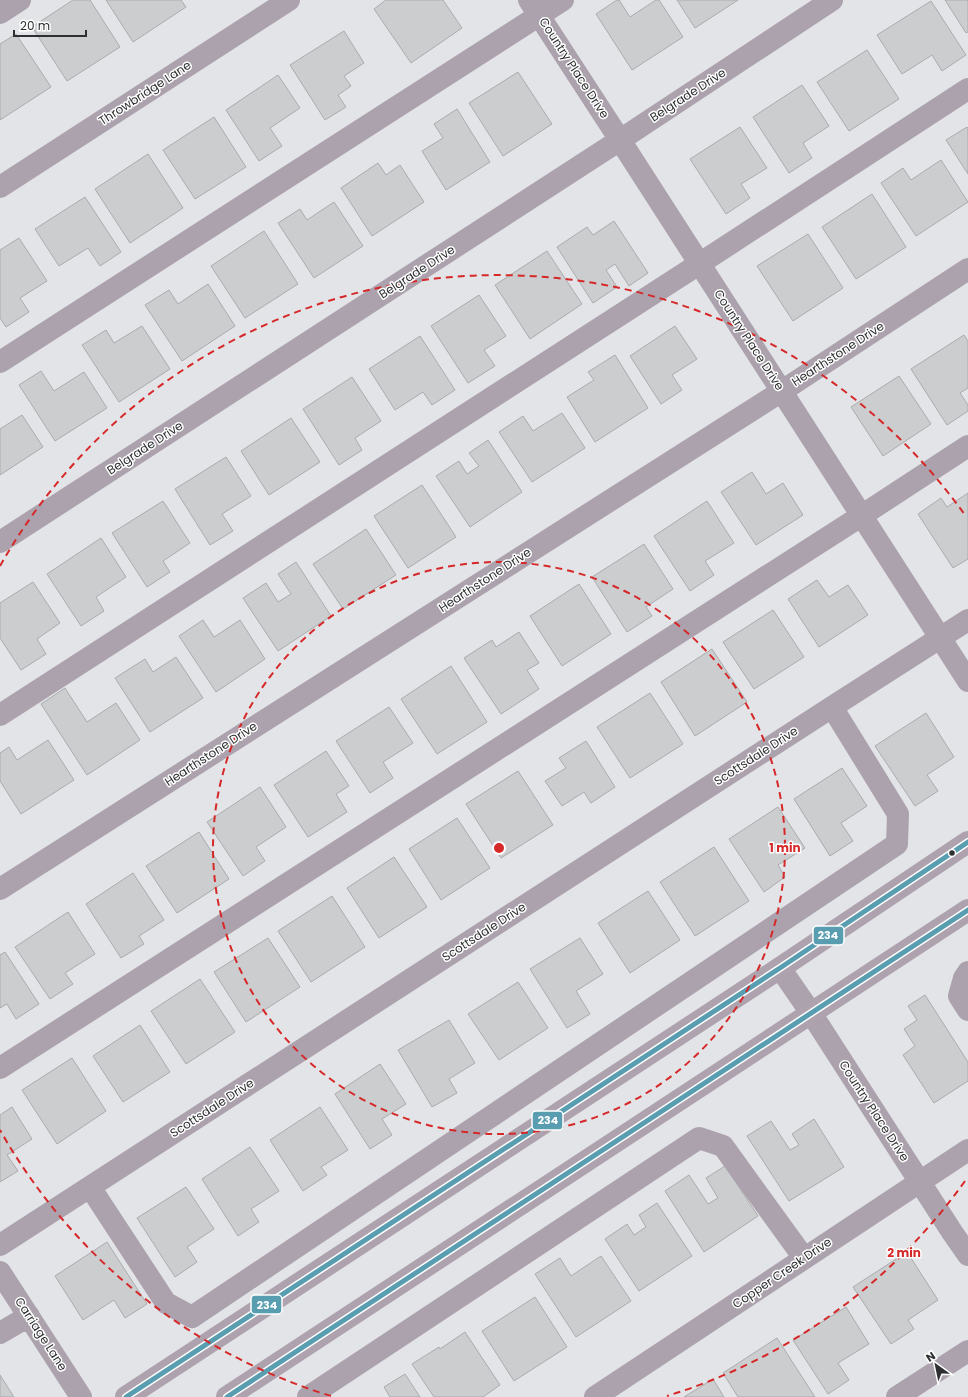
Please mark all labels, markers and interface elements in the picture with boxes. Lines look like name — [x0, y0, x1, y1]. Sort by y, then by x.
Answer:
scale bar — [14, 12, 86, 38]
street label: Country Place Drive — [535, 14, 613, 121]
text: 20 m — [20, 17, 50, 34]
street label: Throwbridge Lane — [95, 56, 194, 129]
street label: Belgrade Drive — [646, 64, 729, 125]
street label: Belgrade Drive — [375, 241, 458, 302]
street label: Country Place Drive — [710, 286, 788, 393]
street label: Hearthstone Drive — [788, 317, 887, 390]
street label: Belgrade Drive — [103, 417, 186, 478]
street label: Hearthstone Drive — [435, 543, 534, 616]
street label: Hearthstone Drive — [161, 717, 260, 790]
street label: Scottsdale Drive — [710, 722, 801, 789]
text: 1 min — [769, 839, 801, 856]
centre of rings — [492, 841, 506, 855]
unlabelled marker — [947, 848, 957, 858]
street label: Scottsdale Drive — [438, 898, 529, 965]
line badge: 234 — [813, 926, 844, 945]
text: 234 — [818, 927, 839, 943]
street label: Country Place Drive — [835, 1057, 913, 1164]
street label: Scottsdale Drive — [166, 1074, 257, 1141]
line badge: 234 — [532, 1111, 563, 1130]
text: 234 — [538, 1112, 559, 1128]
street label: Copper Creek Drive — [729, 1233, 835, 1312]
text: 2 min — [887, 1244, 921, 1261]
street label: Carriage Lane — [11, 1294, 72, 1374]
line badge: 234 — [251, 1295, 282, 1314]
text: 234 — [257, 1297, 278, 1313]
north arrow — [916, 1345, 956, 1385]
text: N — [923, 1348, 938, 1366]

